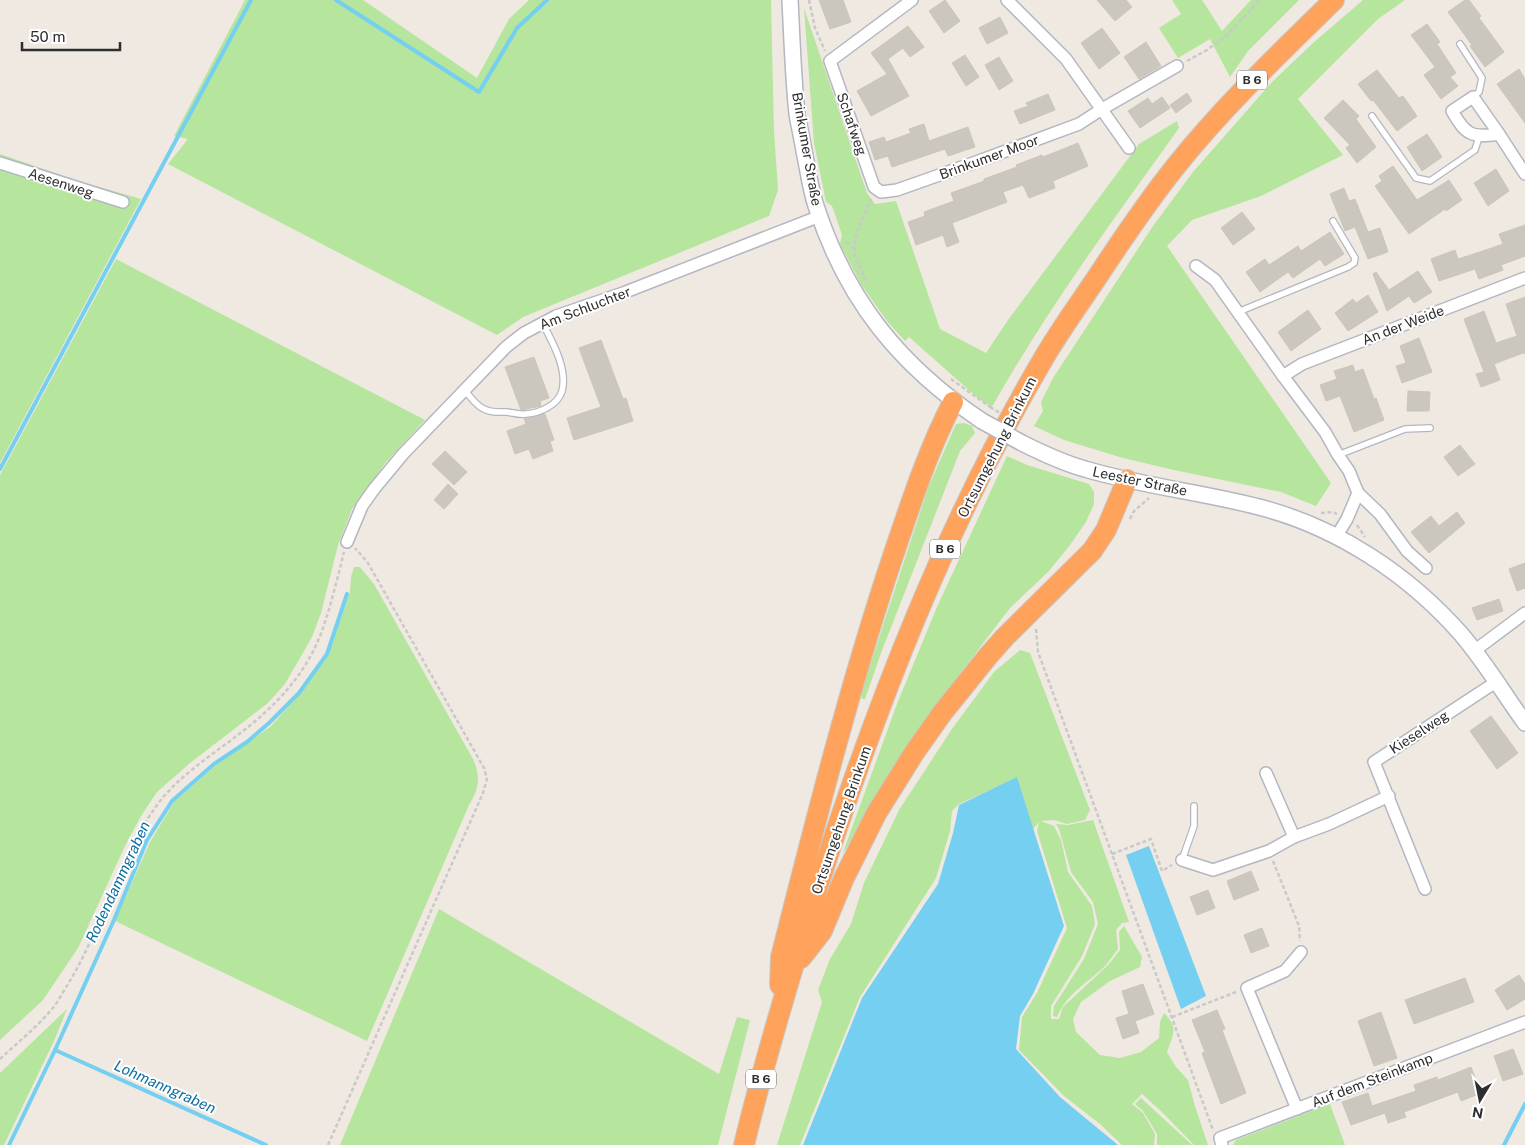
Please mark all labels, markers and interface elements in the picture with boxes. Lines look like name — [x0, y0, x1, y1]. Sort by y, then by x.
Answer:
scale bar — [22, 20, 120, 52]
text: 50 m — [30, 28, 65, 45]
road number: B 6 — [1237, 70, 1267, 90]
street label: Schafweg — [834, 90, 870, 158]
street label: Brinkumer Straße — [789, 91, 825, 207]
street label: Brinkumer Moor — [937, 132, 1041, 182]
street label: Aesenweg — [26, 165, 96, 201]
street label: Am Schluchter — [537, 283, 633, 333]
street label: An der Weide — [1360, 302, 1446, 348]
street label: Ortsumgehung Brinkum — [955, 374, 1039, 520]
street label: Leester Straße — [1091, 463, 1189, 499]
road number: B 6 — [930, 540, 960, 558]
street label: Kieselweg — [1386, 707, 1452, 757]
street label: Ortsumgehung Brinkum — [808, 744, 874, 896]
water label: Rodendammgraben — [82, 818, 153, 945]
street label: Auf dem Steinkamp — [1309, 1050, 1435, 1110]
water label: Lohmanngraben — [112, 1057, 219, 1117]
road number: B 6 — [746, 1070, 776, 1088]
north arrow — [1455, 1075, 1505, 1125]
text: N — [1471, 1104, 1485, 1122]

